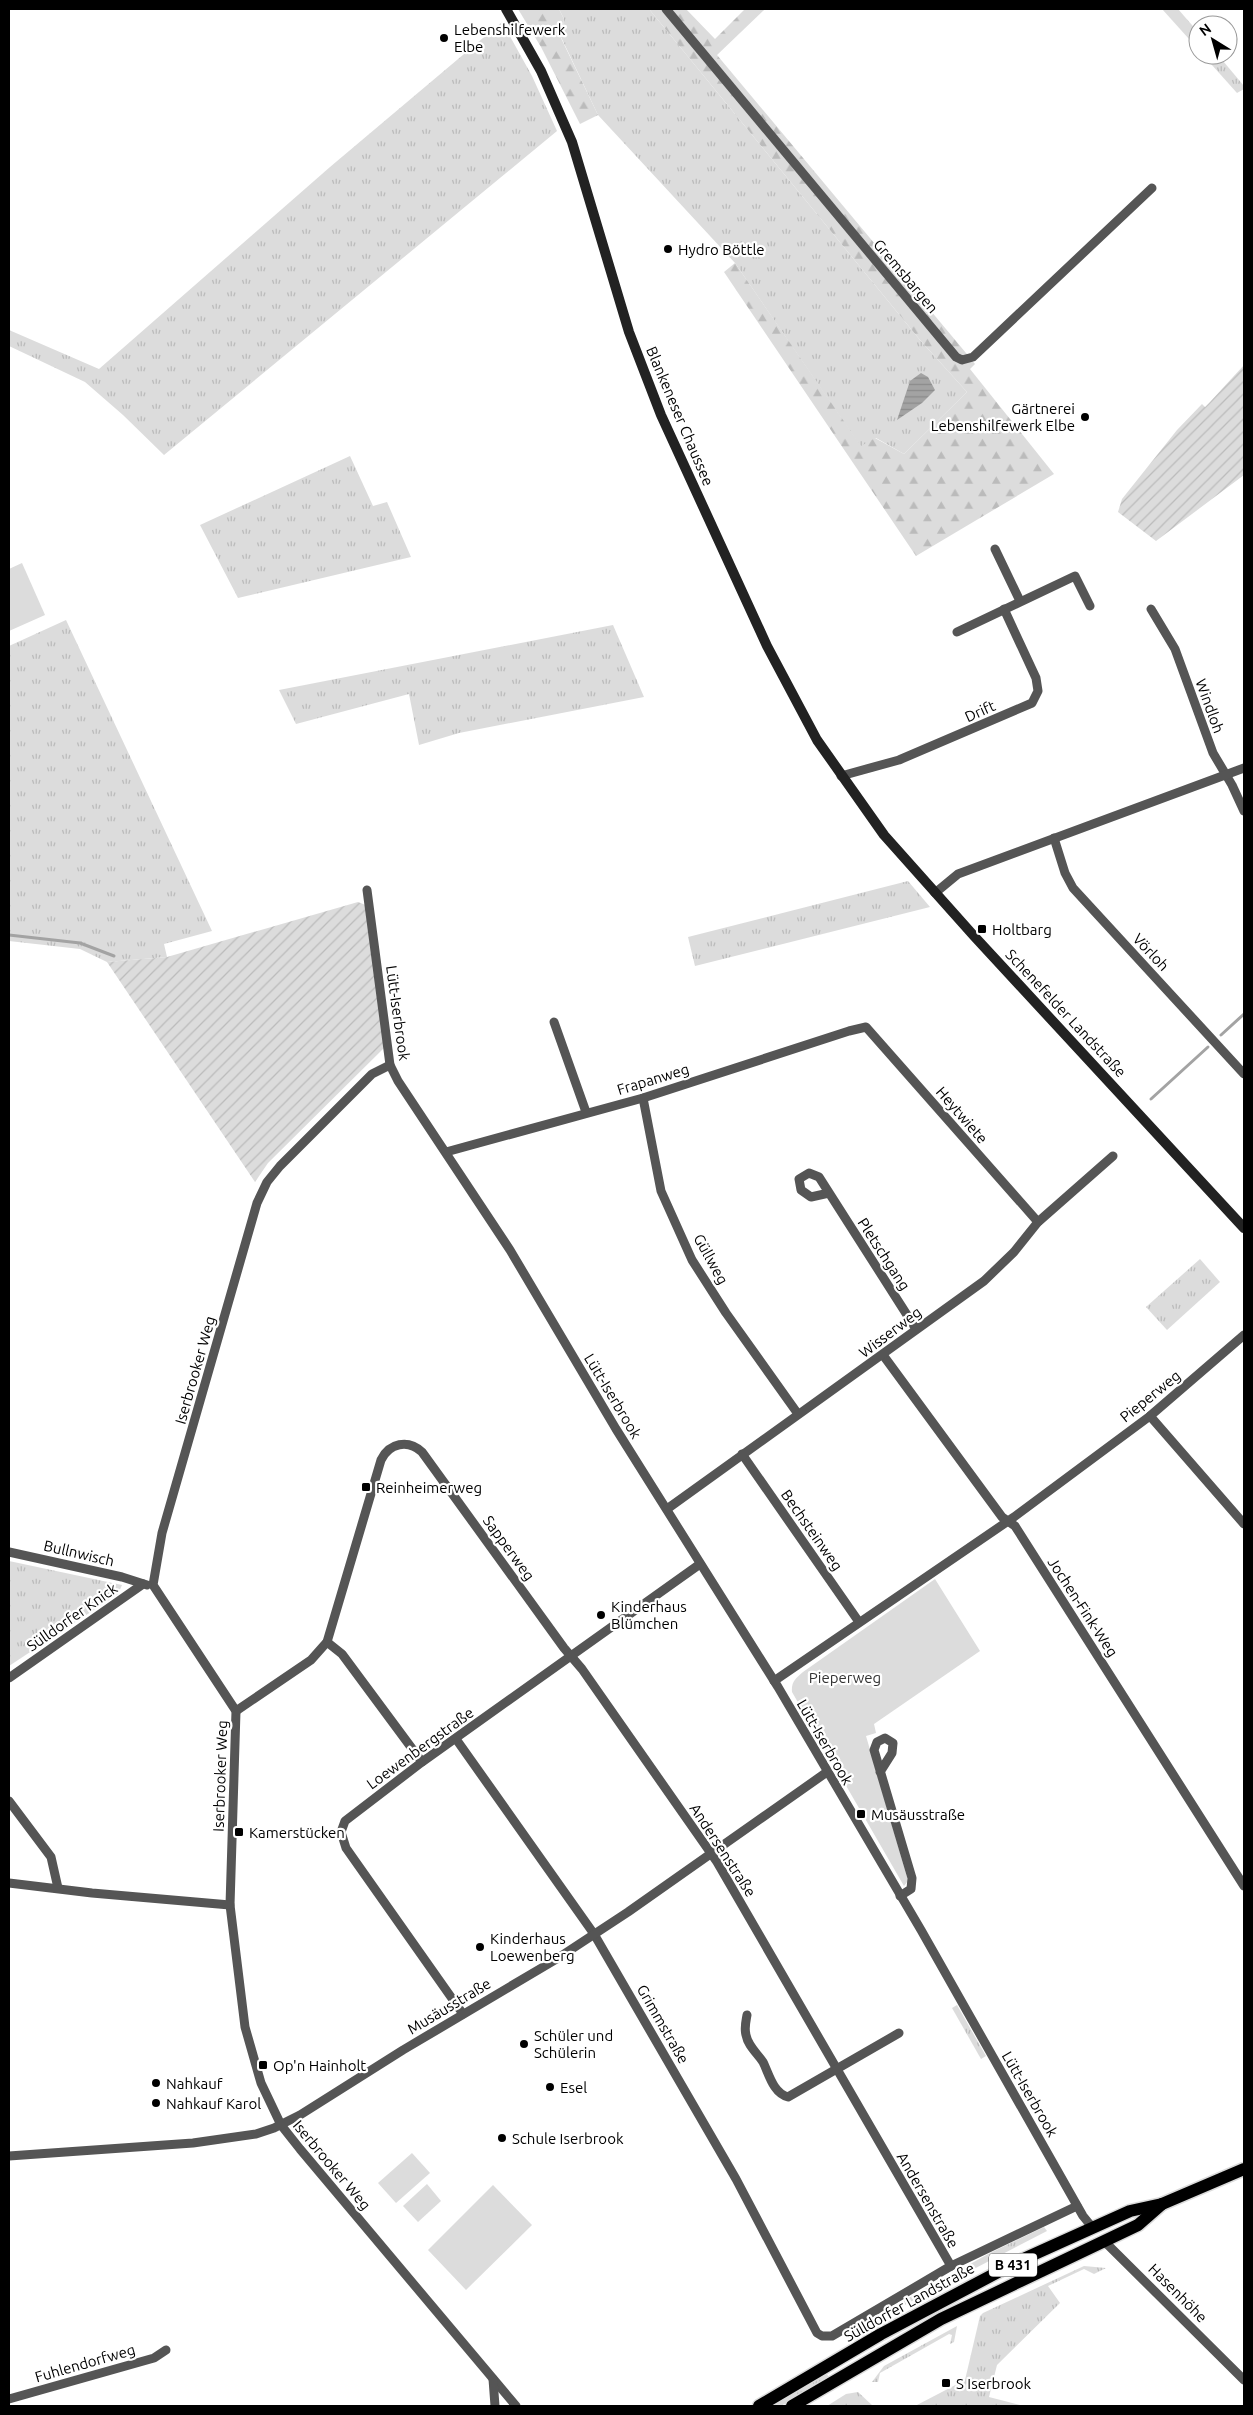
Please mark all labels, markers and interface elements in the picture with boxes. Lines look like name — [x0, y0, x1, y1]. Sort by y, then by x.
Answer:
north arrow — [1188, 15, 1238, 65]
text: N — [1196, 20, 1214, 39]
place label: Lebenshilfewerk Elbe — [454, 21, 566, 55]
marker: Lebenshilfewerk Elbe — [438, 32, 450, 44]
street label: Gremsbargen — [870, 236, 942, 316]
place label: Hydro Böttle — [678, 241, 765, 258]
marker: Hydro Böttle — [662, 243, 674, 255]
street label: Blankeneser Chaussee — [643, 344, 717, 488]
place label: Gärtnerei Lebenshilfewerk Elbe — [931, 400, 1075, 434]
marker: Gärtnerei Lebenshilfewerk Elbe — [1079, 411, 1091, 423]
street label: Windloh — [1192, 677, 1228, 735]
street label: Drift — [962, 697, 998, 725]
place label: Holtbarg — [992, 921, 1052, 938]
marker: Holtbarg — [976, 923, 988, 935]
street label: Vörloh — [1130, 930, 1172, 974]
street label: Schenefelder Landstraße — [1002, 946, 1130, 1080]
street label: Lütt-Iserbrook — [383, 964, 413, 1062]
street label: Frapanweg — [615, 1060, 691, 1098]
street label: Heytwiete — [933, 1083, 991, 1147]
street label: Pletschgang — [854, 1215, 914, 1293]
street label: Güllweg — [690, 1231, 732, 1287]
street label: Wisserweg — [855, 1303, 925, 1361]
street label: Iserbrooker Weg — [171, 1314, 219, 1426]
street label: Lütt-Iserbrook — [581, 1351, 645, 1442]
street label: Pieperweg — [1116, 1367, 1184, 1425]
place label: Reinheimerweg — [376, 1479, 482, 1496]
marker: Reinheimerweg — [360, 1481, 372, 1493]
street label: Bechsteinweg — [778, 1486, 846, 1574]
street label: Sapperweg — [480, 1512, 538, 1584]
street label: Bullnwisch — [42, 1537, 116, 1569]
street label: Jochen-Fink-Weg — [1045, 1554, 1121, 1660]
street label: Sülldorfer Knick — [23, 1579, 121, 1655]
place label: Kinderhaus Blümchen — [611, 1598, 687, 1632]
marker: Kinderhaus Blümchen — [595, 1609, 607, 1621]
park label: Pieperweg — [809, 1669, 881, 1686]
street label: Lütt-Iserbrook — [794, 1696, 857, 1788]
street label: Loewenbergstraße — [363, 1704, 477, 1792]
street label: Iserbrooker Weg — [210, 1720, 230, 1832]
street label: Andersenstraße — [687, 1800, 759, 1900]
place label: Musäusstraße — [871, 1806, 965, 1823]
marker: Musäusstraße — [855, 1808, 867, 1820]
place label: Kamerstücken — [249, 1824, 345, 1841]
marker: Kamerstücken — [233, 1826, 245, 1838]
place label: Kinderhaus Loewenberg — [490, 1930, 575, 1964]
marker: Kinderhaus Loewenberg — [474, 1941, 486, 1953]
street label: Musäusstraße — [404, 1975, 494, 2037]
street label: Grimmstraße — [634, 1982, 692, 2066]
place label: Schüler und Schülerin — [534, 2027, 613, 2061]
marker: Schüler und Schülerin — [518, 2038, 530, 2050]
street label: Lütt-Iserbrook — [999, 2048, 1062, 2140]
place label: Op'n Hainholt — [273, 2057, 366, 2074]
marker: Op'n Hainholt — [257, 2059, 269, 2071]
place label: Nahkauf — [166, 2075, 223, 2092]
marker: Nahkauf — [150, 2077, 162, 2089]
place label: Esel — [560, 2079, 587, 2096]
marker: Esel — [544, 2081, 556, 2093]
place label: Nahkauf Karol — [166, 2095, 261, 2112]
marker: Nahkauf Karol — [150, 2097, 162, 2109]
street label: Iserbrooker Weg — [290, 2117, 374, 2213]
place label: Schule Iserbrook — [512, 2130, 624, 2147]
marker: Schule Iserbrook — [496, 2132, 508, 2144]
street label: Andersenstraße — [894, 2149, 962, 2251]
road number: B 431 — [989, 2254, 1037, 2276]
street label: Sülldorfer Landstraße — [841, 2259, 977, 2345]
street label: Hasenhöhe — [1145, 2260, 1211, 2326]
street label: Fuhlendorfweg — [33, 2341, 137, 2385]
place label: S Iserbrook — [956, 2375, 1032, 2392]
marker: S Iserbrook — [940, 2377, 952, 2389]

